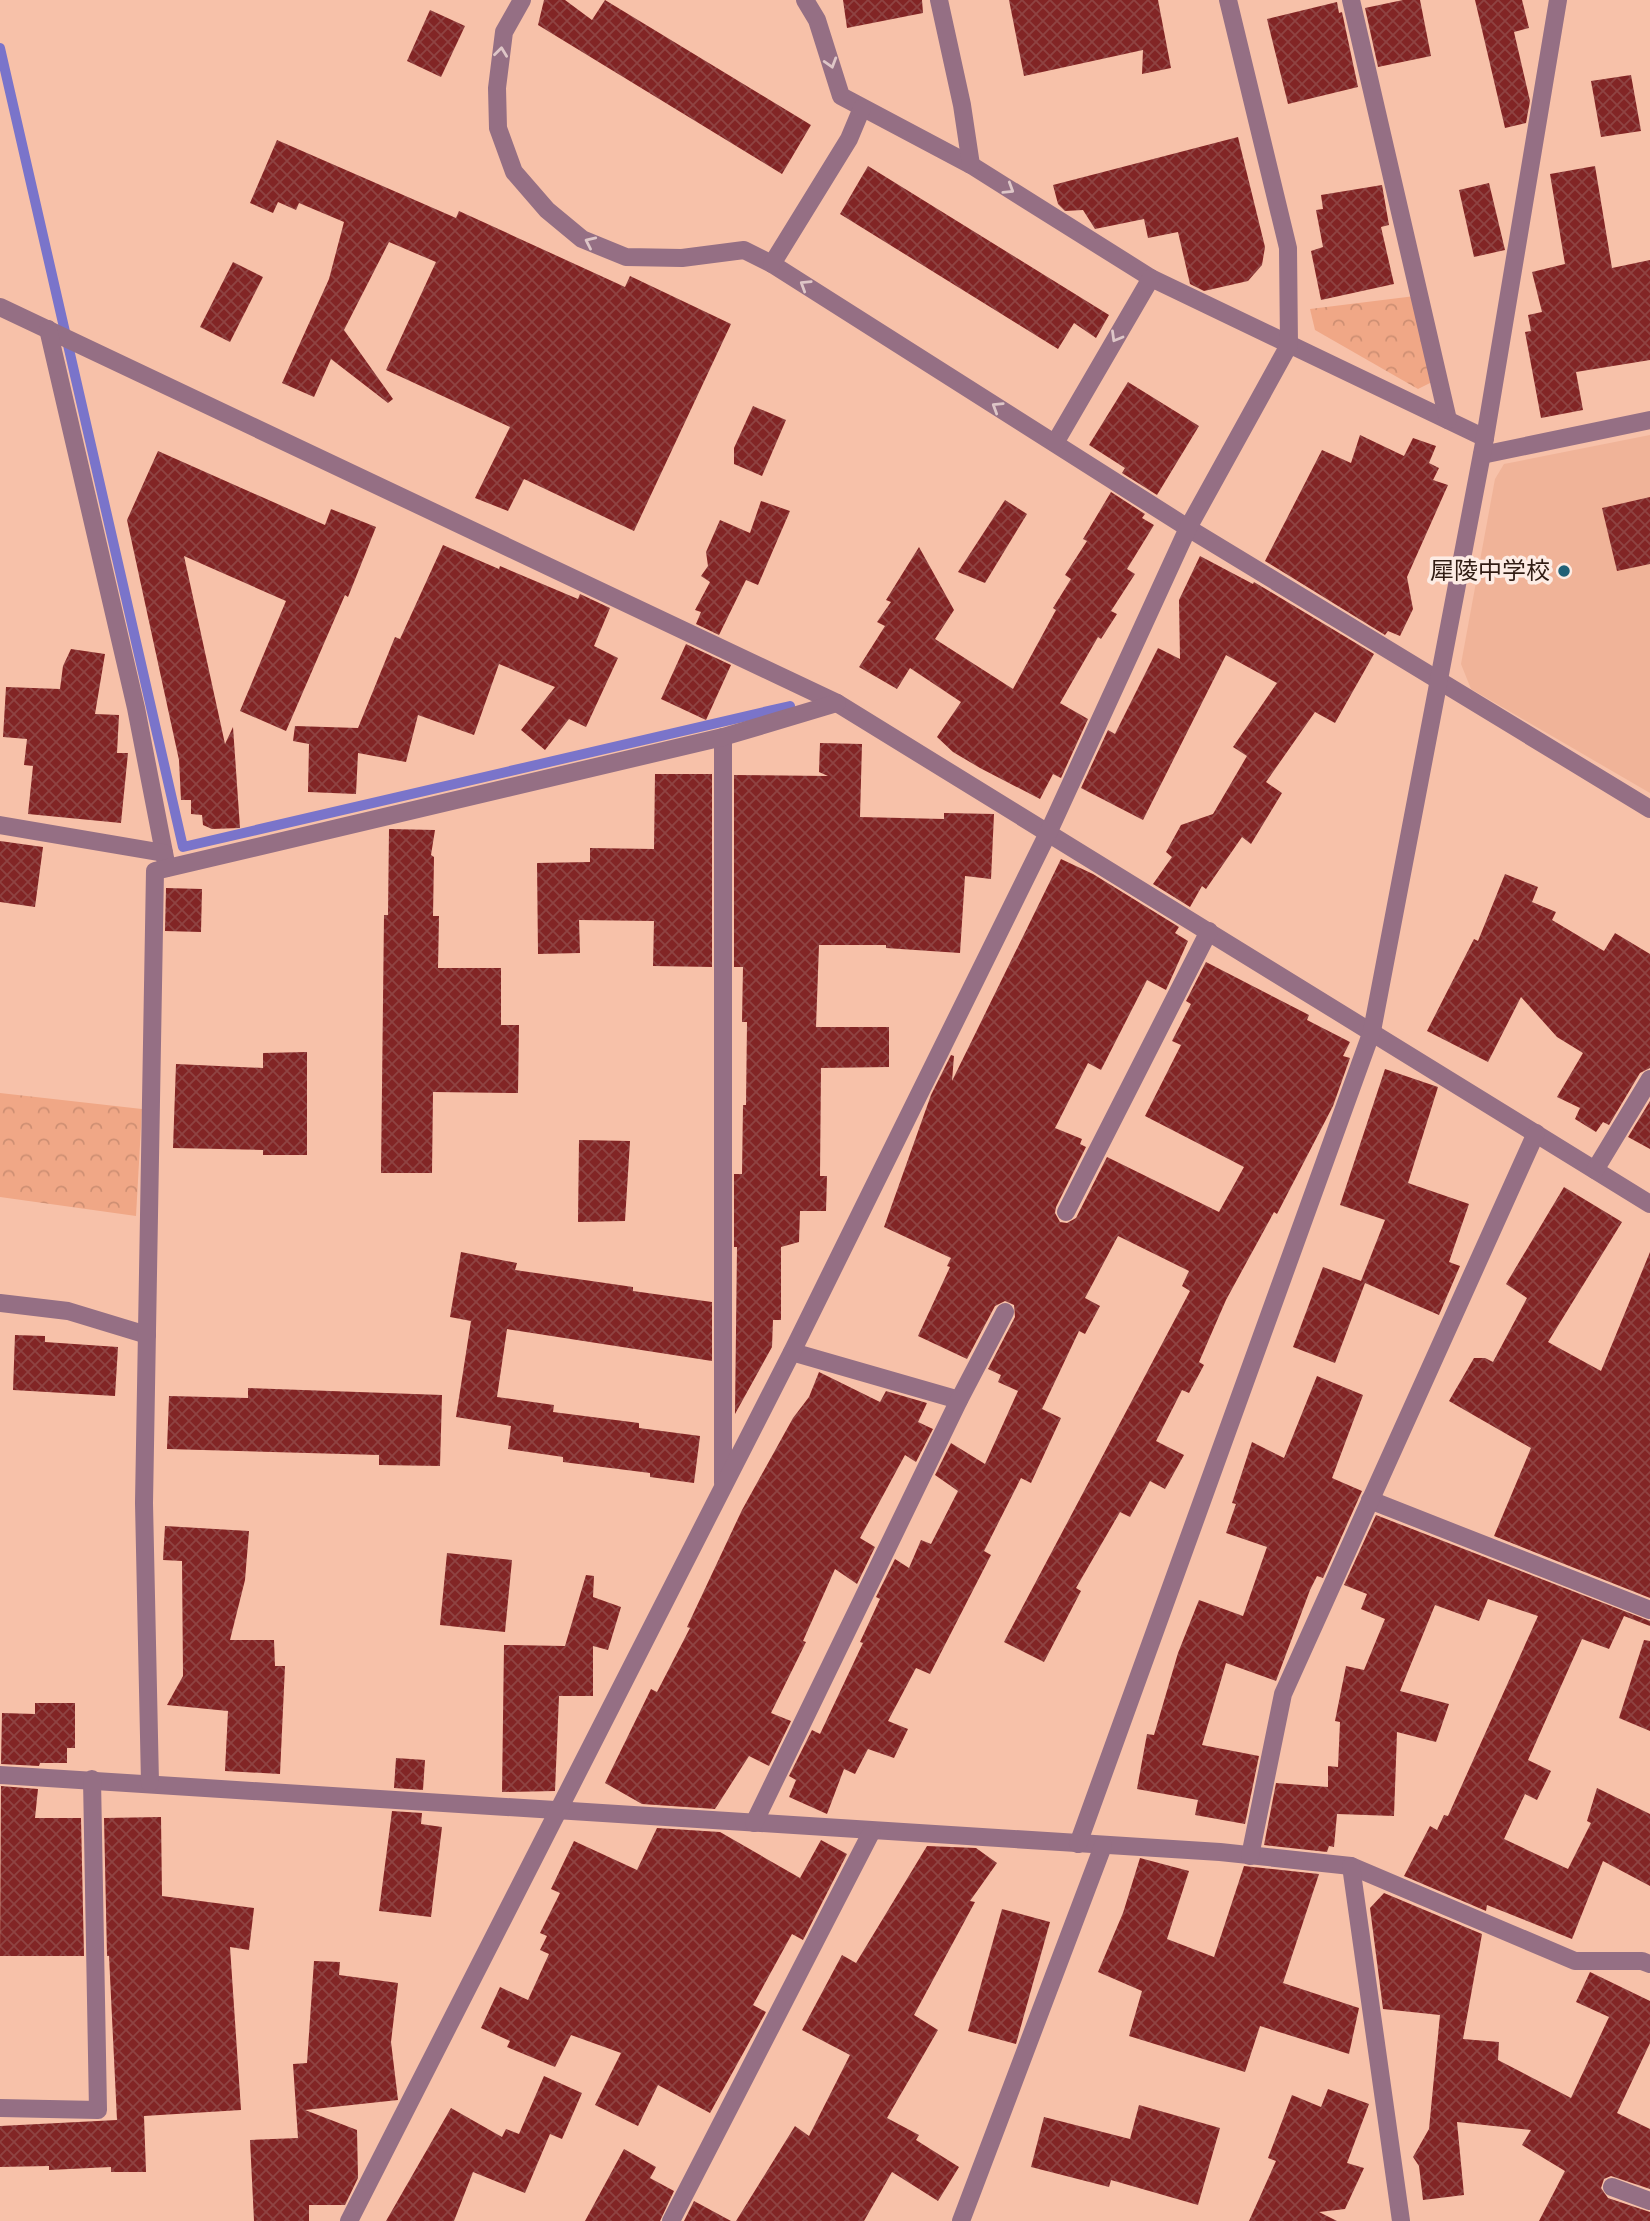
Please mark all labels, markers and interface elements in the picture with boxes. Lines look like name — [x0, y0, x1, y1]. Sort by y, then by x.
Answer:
one-way arrow — [494, 46, 509, 58]
one-way arrow — [822, 56, 837, 68]
one-way arrow — [1002, 181, 1015, 194]
one-way arrow — [585, 236, 597, 250]
one-way arrow — [800, 280, 813, 293]
one-way arrow — [1112, 330, 1125, 343]
one-way arrow — [992, 402, 1005, 415]
place label: 犀陵中学校 — [1430, 557, 1550, 585]
marker: 犀陵中学校 — [1556, 563, 1572, 579]

